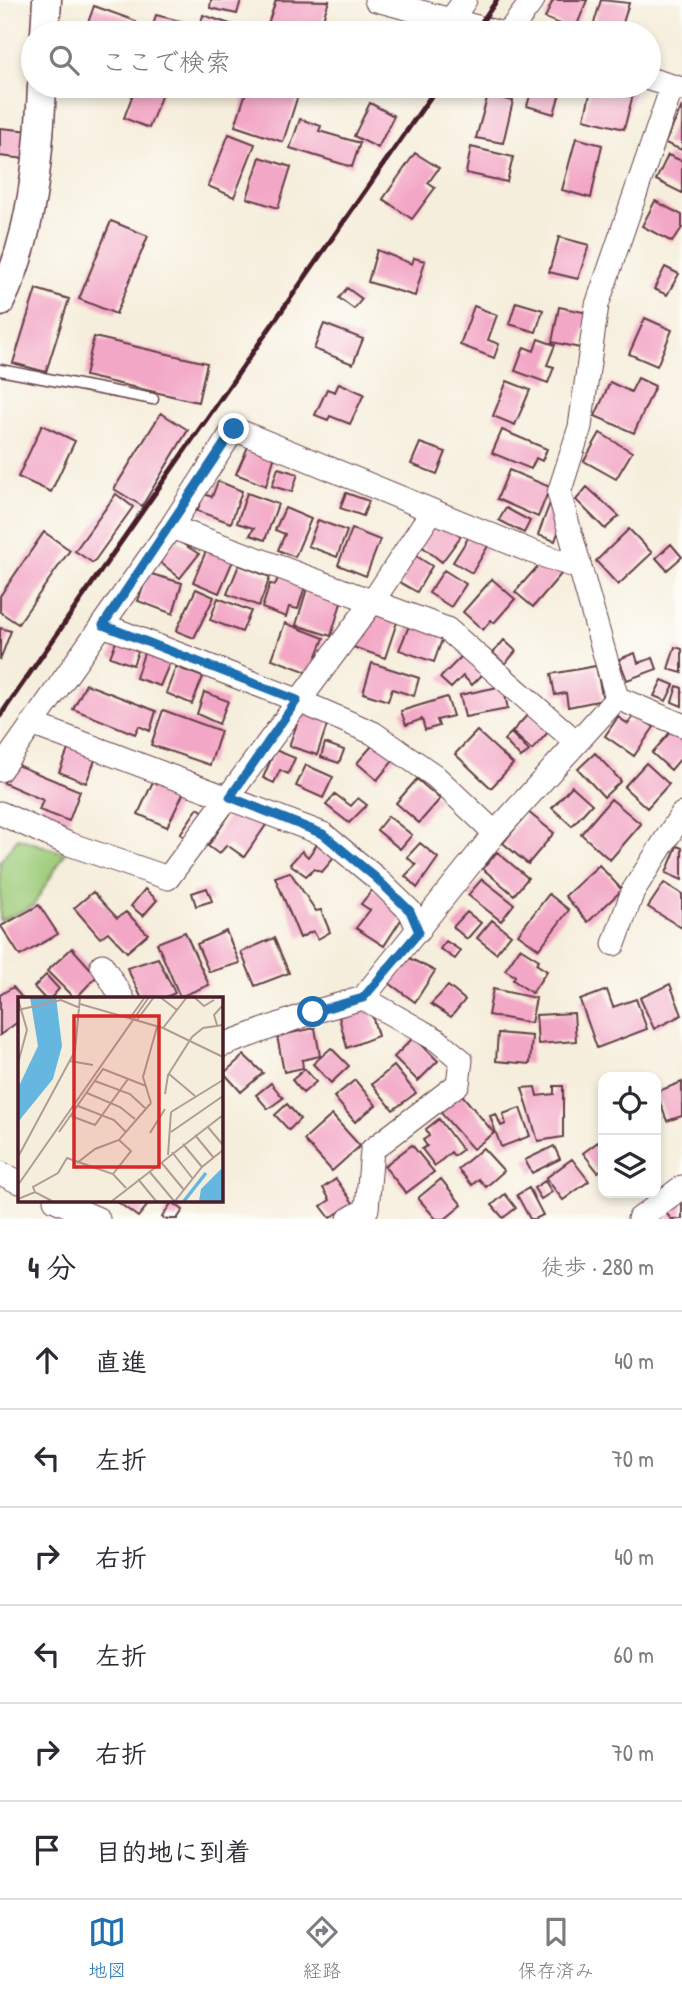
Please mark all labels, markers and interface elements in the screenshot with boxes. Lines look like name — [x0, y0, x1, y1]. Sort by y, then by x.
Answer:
search box — [21, 21, 661, 98]
icon: search — [45, 41, 83, 79]
text: ここで検索 — [101, 44, 231, 79]
route end — [218, 413, 249, 444]
route start — [297, 996, 328, 1027]
inset map — [18, 997, 222, 1202]
map controls — [598, 1072, 661, 1198]
button: locate — [598, 1072, 661, 1135]
button: layers — [598, 1135, 661, 1198]
text: 4 分 — [28, 1247, 76, 1287]
text: 徒歩 · 280 m — [541, 1251, 654, 1282]
icon: ahead — [28, 1341, 66, 1379]
text: 直進 — [95, 1344, 147, 1379]
text: 40 m — [614, 1345, 654, 1376]
icon: left — [28, 1439, 66, 1477]
text: 左折 — [95, 1442, 147, 1477]
text: 70 m — [611, 1443, 654, 1474]
icon: right — [28, 1537, 66, 1575]
text: 右折 — [95, 1540, 147, 1575]
text: 40 m — [614, 1541, 654, 1572]
icon: left — [28, 1635, 66, 1673]
text: 左折 — [95, 1638, 147, 1673]
text: 60 m — [614, 1639, 654, 1670]
icon: right — [28, 1733, 66, 1771]
text: 右折 — [95, 1736, 147, 1771]
text: 70 m — [611, 1737, 654, 1768]
icon: arrive — [28, 1831, 66, 1869]
text: 目的地に到着 — [95, 1834, 251, 1869]
tab: 地図 — [88, 1913, 126, 1983]
tab: 経路 — [303, 1913, 341, 1983]
tab: 保存済み — [518, 1913, 594, 1983]

